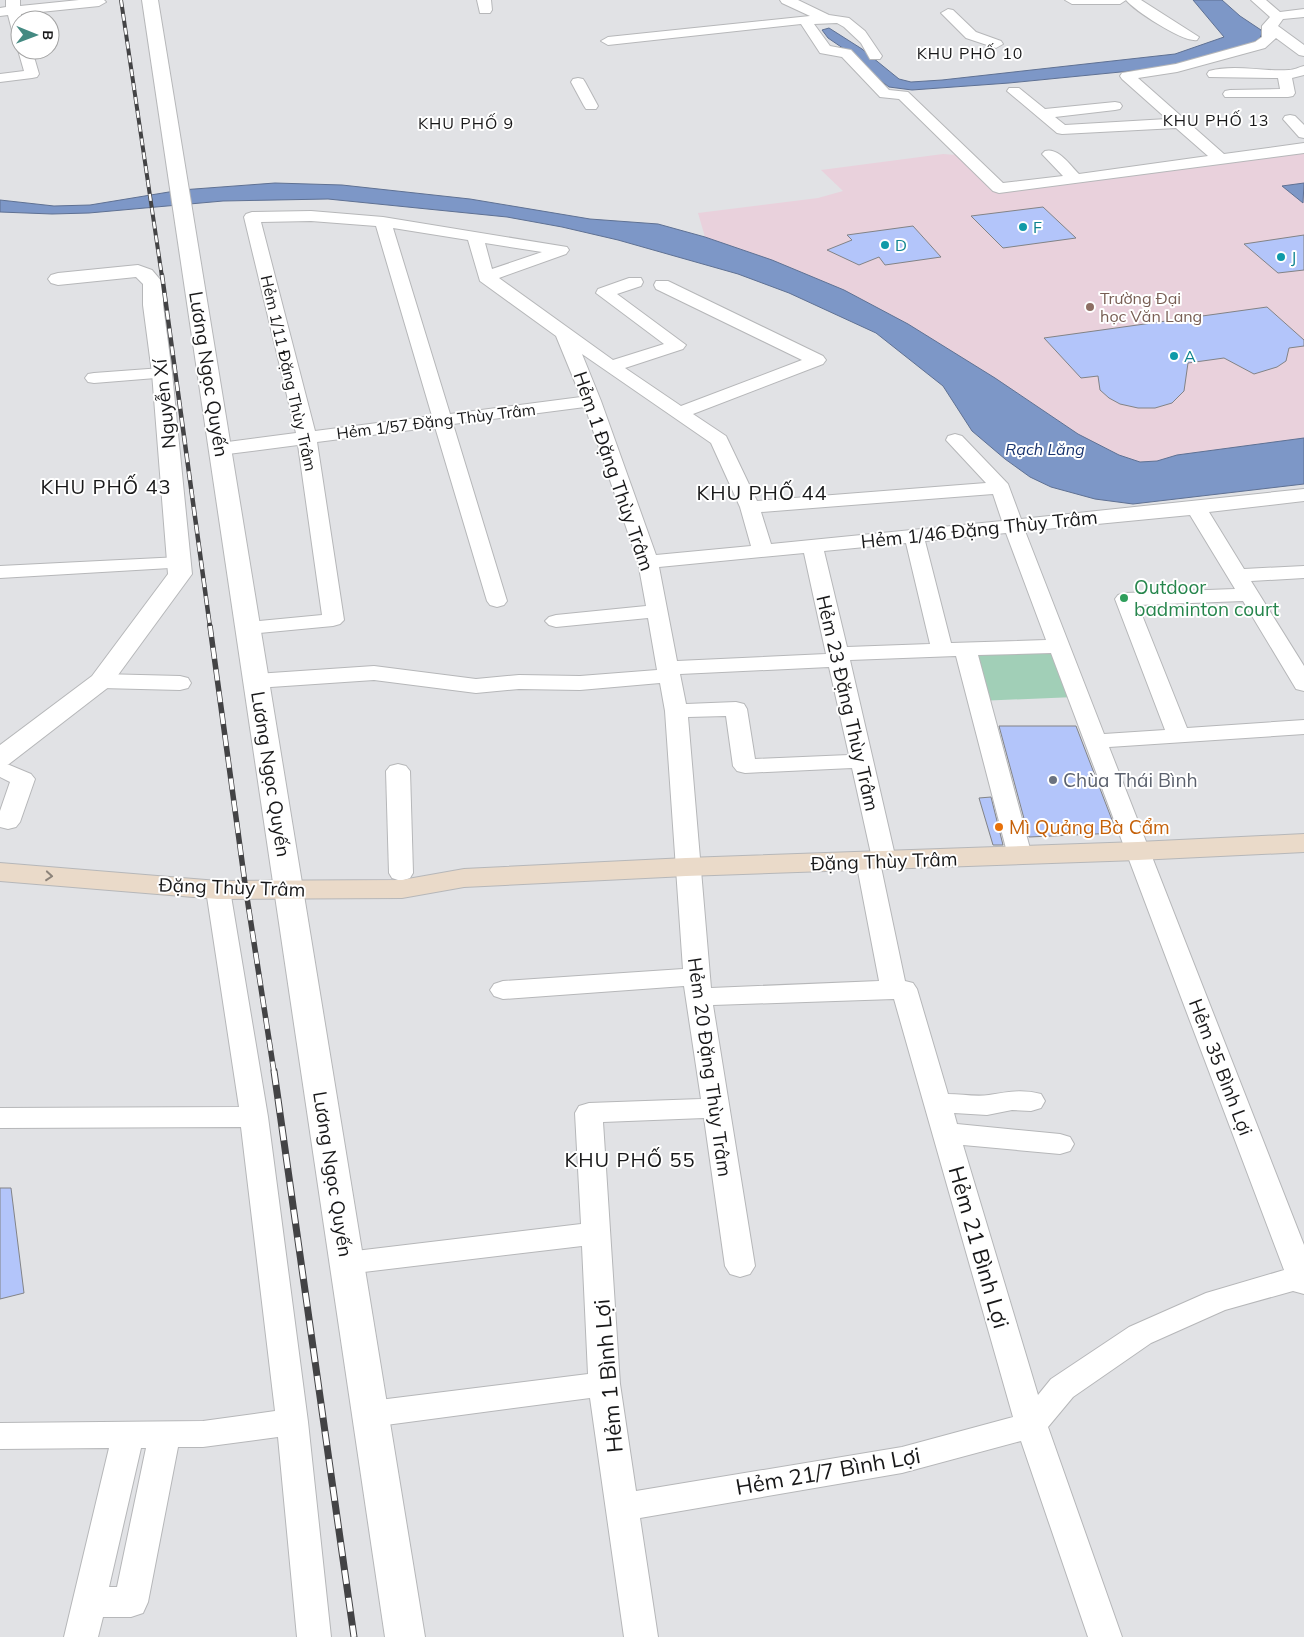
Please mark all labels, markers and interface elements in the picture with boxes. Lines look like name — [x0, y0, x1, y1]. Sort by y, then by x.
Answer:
north arrow — [10, 10, 60, 60]
text: B — [39, 30, 57, 41]
district label: KHU PHỐ 10 — [917, 43, 1023, 63]
district label: KHU PHỐ 13 — [1163, 110, 1269, 130]
district label: KHU PHỐ 9 — [418, 113, 514, 133]
place label: F — [1033, 217, 1042, 237]
marker: F — [1017, 221, 1029, 233]
place label: D — [895, 235, 907, 255]
marker: D — [879, 239, 891, 251]
place label: J — [1291, 247, 1296, 267]
marker: J — [1275, 251, 1287, 263]
street label: Hẻm 1/11 Đặng Thùy Trâm — [257, 273, 321, 473]
place label: Trường Đại học Văn Lang — [1100, 288, 1202, 326]
street label: Lương Ngọc Quyến — [184, 289, 234, 459]
marker: Trường Đại học Văn Lang — [1084, 301, 1096, 313]
place label: A — [1184, 346, 1196, 366]
marker: A — [1168, 350, 1180, 362]
street label: Nguyễn Xí — [147, 357, 181, 450]
street label: Hẻm 1 Đặng Thùy Trâm — [569, 368, 659, 574]
street label: Hẻm 1/57 Đặng Thùy Trâm — [335, 399, 537, 443]
water label: Rạch Lăng — [1005, 439, 1085, 459]
district label: KHU PHỐ 43 — [41, 474, 171, 499]
district label: KHU PHỐ 44 — [697, 480, 827, 505]
street label: Hẻm 1/46 Đặng Thùy Trâm — [859, 505, 1099, 553]
place label: Outdoor badminton court — [1134, 575, 1279, 621]
marker: Outdoor badminton court — [1118, 592, 1130, 604]
street label: Hẻm 23 Đặng Thùy Trâm — [811, 593, 885, 813]
street label: Lương Ngọc Quyến — [246, 689, 296, 859]
place label: Chùa Thái Bình — [1063, 768, 1198, 792]
marker: Chùa Thái Bình — [1047, 774, 1059, 786]
place label: Mì Quảng Bà Cẩm — [1009, 815, 1170, 839]
marker: Mì Quảng Bà Cẩm — [993, 821, 1005, 833]
street label: Đặng Thùy Trâm — [810, 846, 958, 876]
one-way arrow — [45, 870, 53, 881]
street label: Đặng Thùy Trâm — [158, 872, 306, 902]
street label: Hẻm 20 Đặng Thùy Trâm — [683, 956, 737, 1178]
street label: Hẻm 35 Bình Lợi — [1184, 995, 1258, 1139]
street label: Lương Ngọc Quyến — [308, 1089, 358, 1259]
district label: KHU PHỐ 55 — [565, 1147, 695, 1172]
street label: Hẻm 21 Bình Lợi — [942, 1163, 1016, 1331]
street label: Hẻm 1 Bình Lợi — [587, 1298, 629, 1454]
street label: Hẻm 21/7 Bình Lợi — [734, 1441, 922, 1501]

